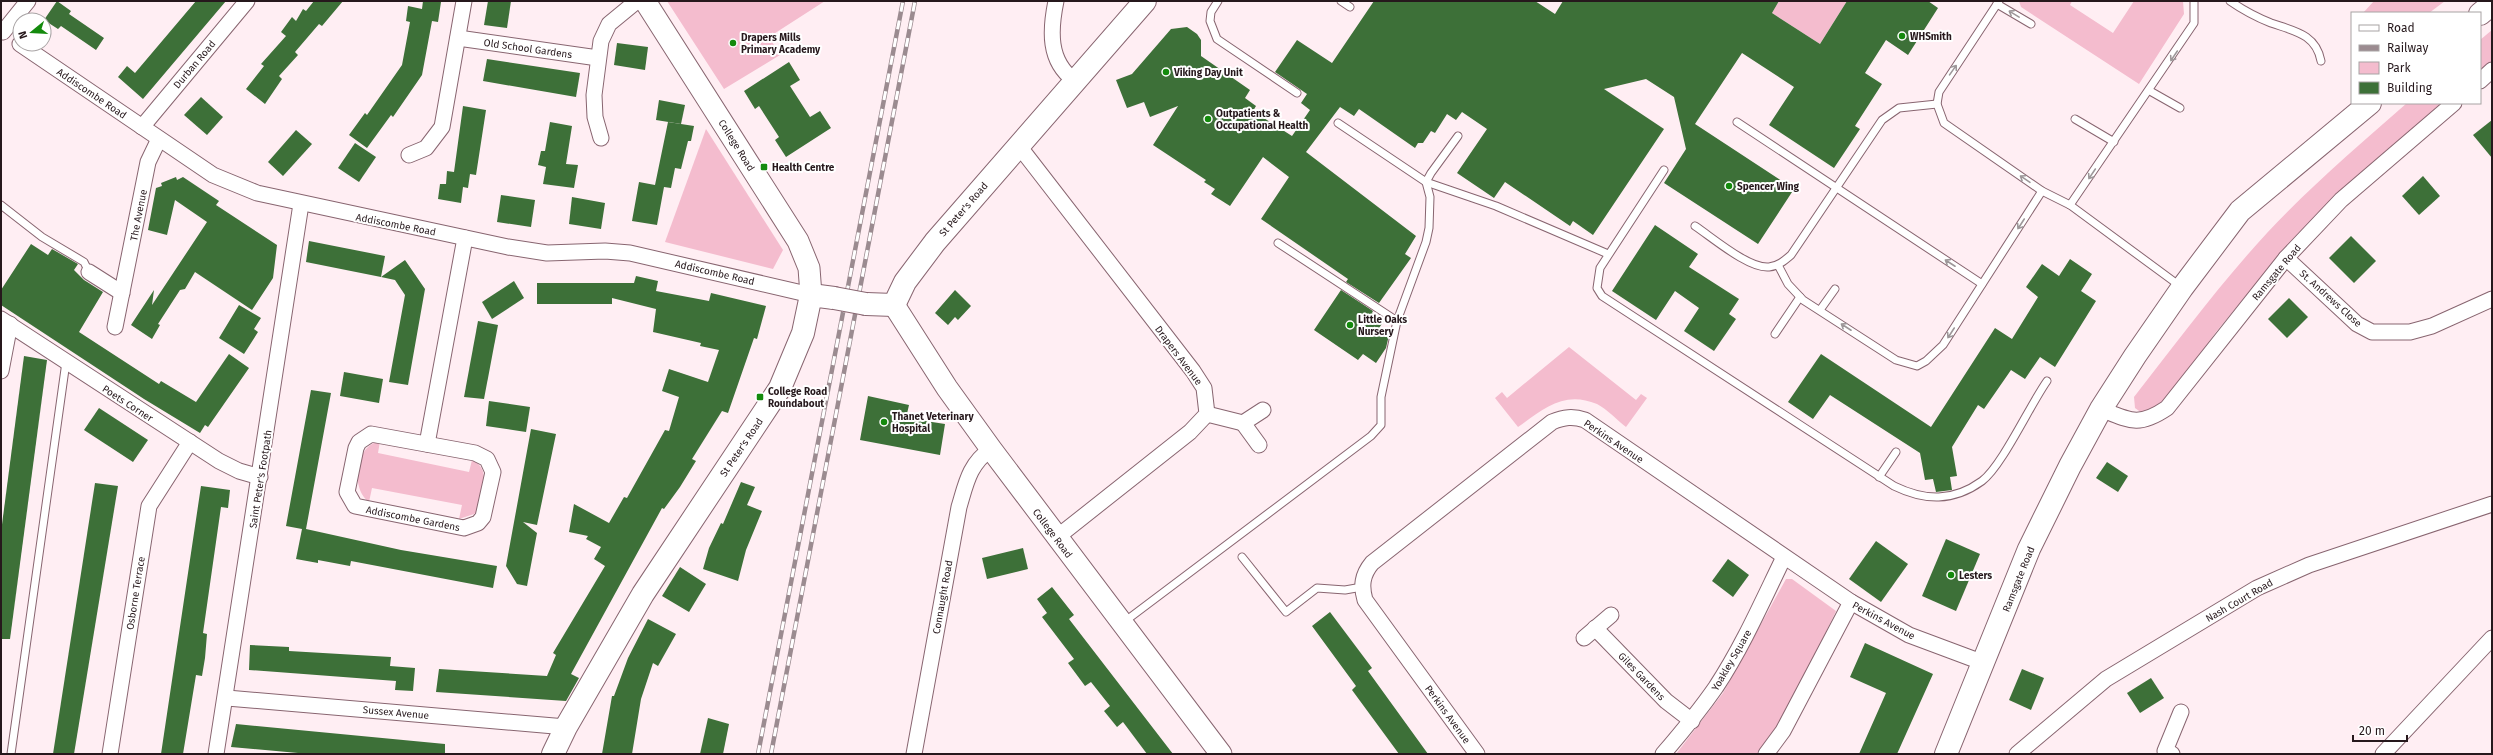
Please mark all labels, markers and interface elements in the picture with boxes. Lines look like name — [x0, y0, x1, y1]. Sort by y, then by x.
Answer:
one-way arrow — [2008, 10, 2020, 18]
north arrow — [12, 12, 52, 52]
legend — [2351, 12, 2481, 104]
text: Road — [2387, 21, 2415, 35]
text: N — [16, 29, 30, 40]
marker: WHSmith — [1897, 31, 1907, 41]
place label: WHSmith — [1910, 31, 1952, 43]
place label: Drapers Mills Primary Academy — [741, 32, 821, 56]
street label: Old School Gardens — [483, 37, 573, 61]
street label: Durban Road — [171, 38, 218, 91]
marker: Drapers Mills Primary Academy — [728, 38, 738, 48]
text: Railway — [2387, 41, 2428, 55]
one-way arrow — [2169, 50, 2178, 61]
text: Park — [2387, 61, 2411, 75]
one-way arrow — [1949, 64, 1957, 75]
street label: Addiscombe Road — [54, 66, 128, 122]
marker: Viking Day Unit — [1161, 67, 1171, 77]
place label: Viking Day Unit — [1173, 67, 1243, 79]
text: Building — [2387, 81, 2433, 95]
place label: Outpatients & Occupational Health — [1216, 108, 1309, 132]
marker: Outpatients & Occupational Health — [1203, 114, 1213, 124]
street label: College Road — [716, 117, 757, 174]
marker: Health Centre — [759, 162, 769, 172]
place label: Health Centre — [772, 162, 835, 174]
one-way arrow — [2088, 168, 2096, 179]
one-way arrow — [2019, 175, 2030, 183]
street label: St Peter's Road — [937, 180, 991, 239]
marker: Spencer Wing — [1724, 181, 1734, 191]
place label: Spencer Wing — [1737, 181, 1800, 193]
street label: The Avenue — [128, 188, 150, 242]
street label: Addiscombe Road — [355, 211, 437, 239]
one-way arrow — [2017, 218, 2026, 229]
street label: Ramsgate Road — [2250, 242, 2304, 303]
street label: Addiscombe Road — [674, 258, 756, 288]
one-way arrow — [1945, 259, 1956, 267]
street label: St. Andrews Close — [2297, 268, 2364, 330]
place label: Little Oaks Nursery — [1358, 314, 1407, 338]
marker: Little Oaks Nursery — [1345, 320, 1355, 330]
one-way arrow — [1841, 323, 1852, 331]
street label: Drapers Avenue — [1152, 324, 1204, 388]
one-way arrow — [1946, 327, 1955, 338]
street label: Poets Corner — [100, 383, 155, 425]
place label: College Road Roundabout — [768, 386, 827, 410]
marker: College Road Roundabout — [755, 392, 765, 402]
place label: Thanet Veterinary Hospital — [892, 411, 974, 435]
street label: St Peter's Road — [718, 416, 766, 479]
marker: Thanet Veterinary Hospital — [879, 417, 889, 427]
street label: Perkins Avenue — [1581, 418, 1645, 466]
street label: Saint Peter's Footpath — [247, 429, 275, 529]
street label: Addiscombe Gardens — [365, 504, 461, 534]
street label: College Road — [1030, 507, 1075, 561]
street label: Ramsgate Road — [2000, 545, 2038, 614]
street label: Osborne Terrace — [124, 556, 148, 631]
street label: Connaught Road — [931, 559, 955, 635]
marker: Lesters — [1946, 570, 1956, 580]
place label: Lesters — [1959, 570, 1992, 582]
street label: Nash Court Road — [2204, 577, 2275, 625]
street label: Perkins Avenue — [1850, 599, 1917, 642]
street label: Yoakley Square — [1709, 628, 1754, 693]
street label: Giles Gardens — [1615, 650, 1667, 703]
street label: Perkins Avenue — [1422, 683, 1472, 746]
street label: Sussex Avenue — [362, 704, 430, 722]
scale bar — [2353, 717, 2407, 743]
text: 20 m — [2359, 724, 2385, 738]

